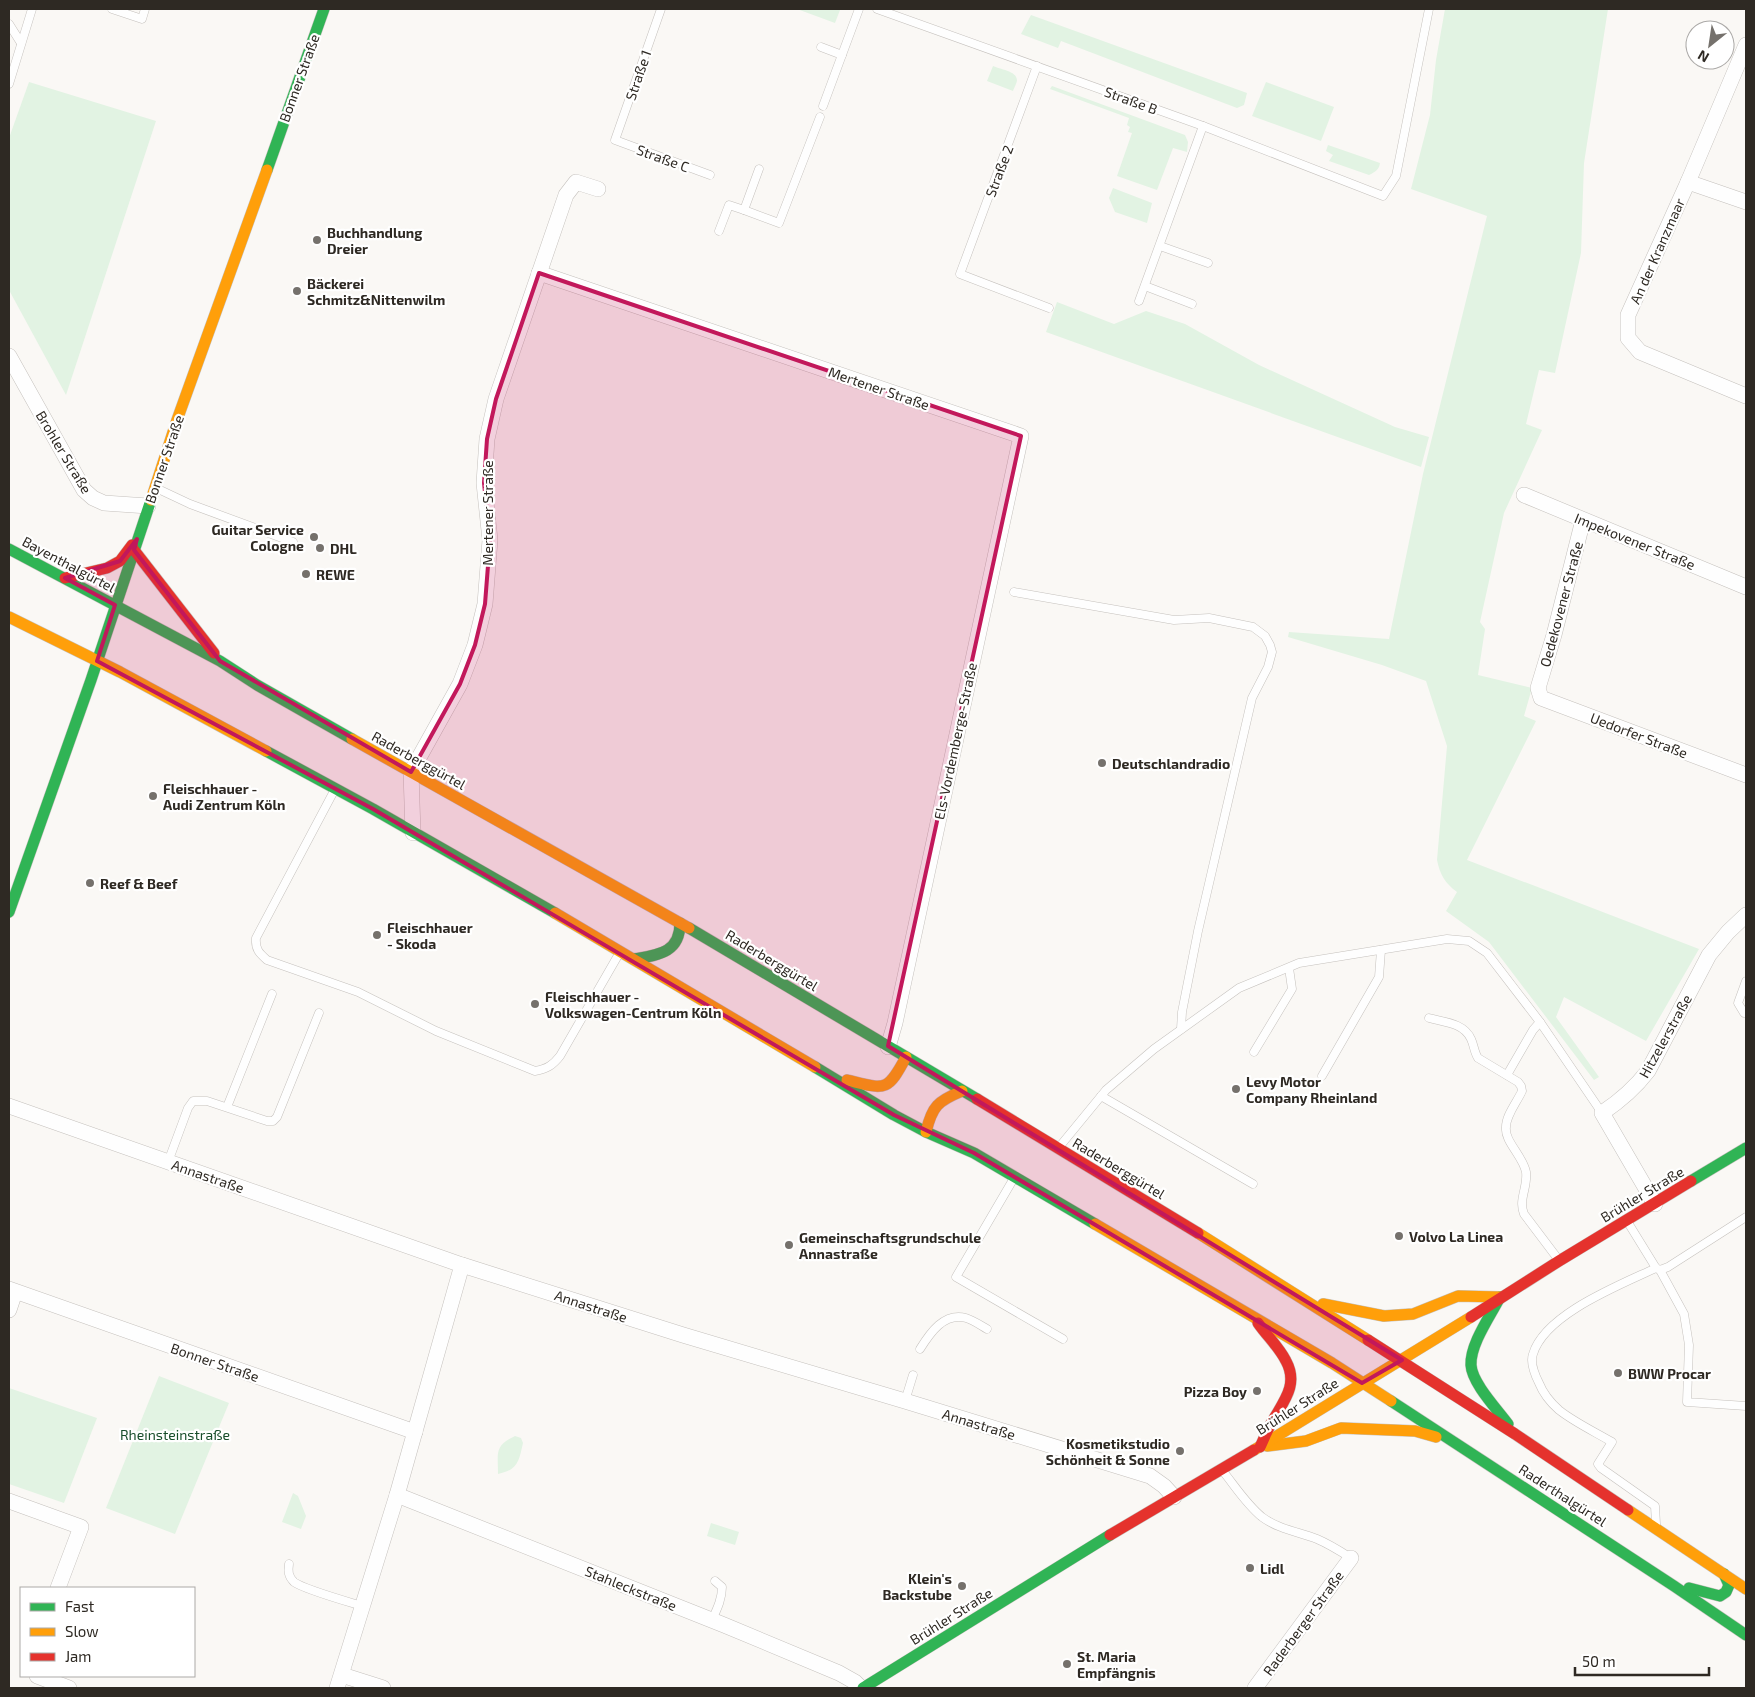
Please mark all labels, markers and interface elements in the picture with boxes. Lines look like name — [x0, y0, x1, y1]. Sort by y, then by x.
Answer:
north arrow — [1685, 20, 1735, 70]
street label: Bonner Straße — [275, 32, 323, 124]
text: N — [1695, 47, 1712, 67]
street label: Straße 1 — [621, 48, 655, 102]
street label: Straße B — [1102, 83, 1160, 117]
street label: Straße C — [634, 141, 692, 175]
street label: Straße 2 — [981, 142, 1017, 199]
street label: An der Kranzmaar — [1626, 195, 1688, 307]
place label: Buchhandlung Dreier — [327, 224, 422, 257]
marker: Buchhandlung Dreier — [311, 234, 323, 246]
place label: Bäckerei Schmitz&Nittenwilm — [307, 275, 445, 308]
marker: Bäckerei Schmitz&Nittenwilm — [291, 285, 303, 297]
street label: Mertener Straße — [826, 363, 932, 413]
street label: Brohler Straße — [33, 407, 95, 497]
street label: Bonner Straße — [141, 413, 187, 505]
street label: Mertener Straße — [479, 460, 496, 566]
street label: Impekovener Straße — [1572, 509, 1698, 573]
place label: Guitar Service Cologne — [212, 521, 304, 554]
marker: Guitar Service Cologne — [308, 531, 320, 543]
street label: Bayenthalgürtel — [20, 532, 119, 596]
street label: Oedekovener Straße — [1536, 539, 1586, 669]
place label: DHL — [330, 540, 357, 557]
marker: DHL — [314, 542, 326, 554]
place label: REWE — [316, 566, 355, 583]
marker: REWE — [300, 568, 312, 580]
street label: Els-Vordemberge-Straße — [930, 661, 980, 821]
street label: Uedorfer Straße — [1588, 709, 1690, 761]
street label: Raderberggürtel — [369, 727, 470, 793]
place label: Deutschlandradio — [1112, 755, 1230, 772]
marker: Deutschlandradio — [1096, 757, 1108, 769]
place label: Fleischhauer - Audi Zentrum Köln — [163, 780, 286, 813]
marker: Fleischhauer - Audi Zentrum Köln — [147, 790, 159, 802]
place label: Reef & Beef — [100, 875, 178, 892]
marker: Reef & Beef — [84, 877, 96, 889]
place label: Fleischhauer - Skoda — [387, 919, 473, 952]
street label: Raderberggürtel — [723, 926, 822, 995]
marker: Fleischhauer - Skoda — [371, 929, 383, 941]
place label: Fleischhauer - Volkswagen-Centrum Köln — [545, 988, 721, 1021]
street label: Hitzelerstraße — [1635, 991, 1695, 1081]
marker: Fleischhauer - Volkswagen-Centrum Köln — [529, 998, 541, 1010]
place label: Levy Motor Company Rheinland — [1246, 1073, 1377, 1106]
marker: Levy Motor Company Rheinland — [1230, 1083, 1242, 1095]
street label: Raderberggürtel — [1070, 1134, 1169, 1203]
street label: Annastraße — [170, 1156, 246, 1196]
street label: Brühler Straße — [1597, 1163, 1687, 1225]
place label: Volvo La Linea — [1409, 1228, 1503, 1245]
place label: Gemeinschaftsgrundschule Annastraße — [799, 1229, 981, 1262]
marker: Volvo La Linea — [1393, 1230, 1405, 1242]
marker: Gemeinschaftsgrundschule Annastraße — [783, 1239, 795, 1251]
street label: Annastraße — [553, 1286, 629, 1326]
street label: Bonner Straße — [169, 1339, 261, 1385]
place label: BWW Procar — [1628, 1365, 1711, 1382]
marker: BWW Procar — [1612, 1367, 1624, 1379]
street label: Brühler Straße — [1253, 1374, 1341, 1438]
place label: Pizza Boy — [1184, 1383, 1247, 1400]
marker: Pizza Boy — [1251, 1385, 1263, 1397]
street label: Annastraße — [940, 1405, 1018, 1443]
park label: Rheinsteinstraße — [120, 1426, 230, 1443]
place label: Kosmetikstudio Schönheit & Sonne — [1046, 1435, 1170, 1468]
marker: Kosmetikstudio Schönheit & Sonne — [1174, 1445, 1186, 1457]
street label: Raderthalgürtel — [1516, 1460, 1611, 1530]
place label: Lidl — [1260, 1560, 1285, 1577]
street label: Stahleckstraße — [583, 1562, 679, 1614]
marker: Lidl — [1244, 1562, 1256, 1574]
street label: Raderberger Straße — [1259, 1567, 1347, 1679]
place label: Klein's Backstube — [882, 1570, 952, 1603]
marker: Klein's Backstube — [956, 1580, 968, 1592]
street label: Brühler Straße — [907, 1584, 995, 1648]
legend — [20, 1587, 195, 1677]
text: Fast — [65, 1597, 95, 1615]
text: Slow — [65, 1622, 99, 1640]
scale bar — [1575, 1644, 1709, 1676]
text: Jam — [65, 1647, 91, 1665]
place label: St. Maria Empfängnis — [1077, 1648, 1156, 1681]
text: 50 m — [1582, 1652, 1616, 1670]
marker: St. Maria Empfängnis — [1061, 1658, 1073, 1670]

